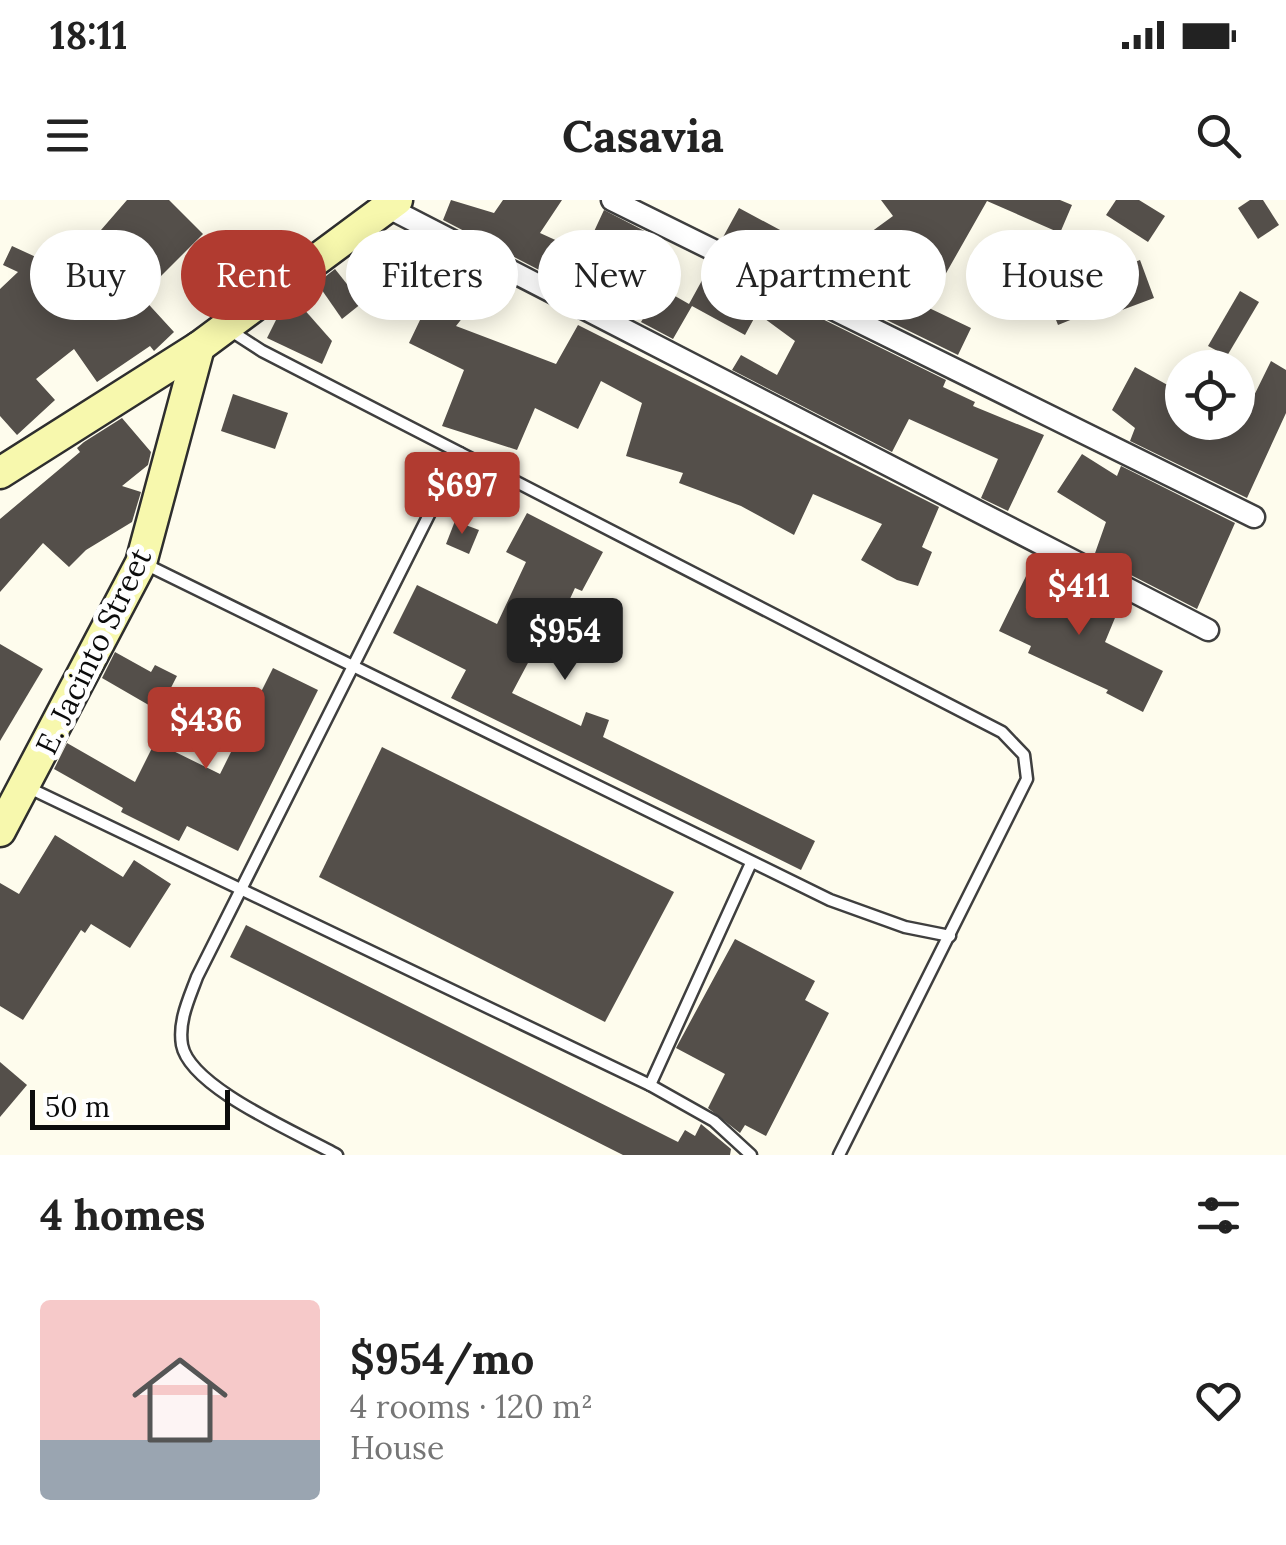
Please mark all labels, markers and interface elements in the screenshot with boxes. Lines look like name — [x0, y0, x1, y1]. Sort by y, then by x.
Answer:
text: 18:11 — [50, 11, 128, 59]
text: Casavia — [562, 107, 724, 164]
icon: menu — [40, 108, 95, 163]
icon: search — [1191, 108, 1246, 163]
chip: Buy — [30, 230, 161, 320]
chip: Rent — [181, 230, 326, 320]
chip: Filters — [346, 230, 518, 320]
chip: New — [538, 230, 681, 320]
chip: Apartment — [701, 230, 946, 320]
chip: House — [966, 230, 1139, 320]
map controls — [1165, 350, 1255, 440]
button: locate — [1165, 350, 1255, 440]
pin: $697 — [403, 452, 521, 537]
text: $697 — [427, 464, 497, 505]
street label: E. Jacinto Street — [27, 541, 159, 760]
pin: $411 — [1020, 553, 1138, 638]
text: $411 — [1048, 565, 1110, 606]
pin: $954 — [506, 598, 624, 683]
text: $954 — [529, 610, 601, 651]
pin: $436 — [147, 687, 265, 772]
text: $436 — [170, 699, 242, 740]
scale bar — [30, 1085, 230, 1130]
text: 50 m — [45, 1089, 110, 1125]
text: 4 homes — [40, 1188, 205, 1242]
icon: filters — [1191, 1188, 1246, 1243]
text: $954/mo — [350, 1332, 534, 1386]
icon: home — [120, 1340, 240, 1460]
icon: heart — [1191, 1373, 1246, 1428]
text: 4 rooms · 120 m² — [350, 1386, 593, 1427]
text: House — [350, 1427, 444, 1468]

